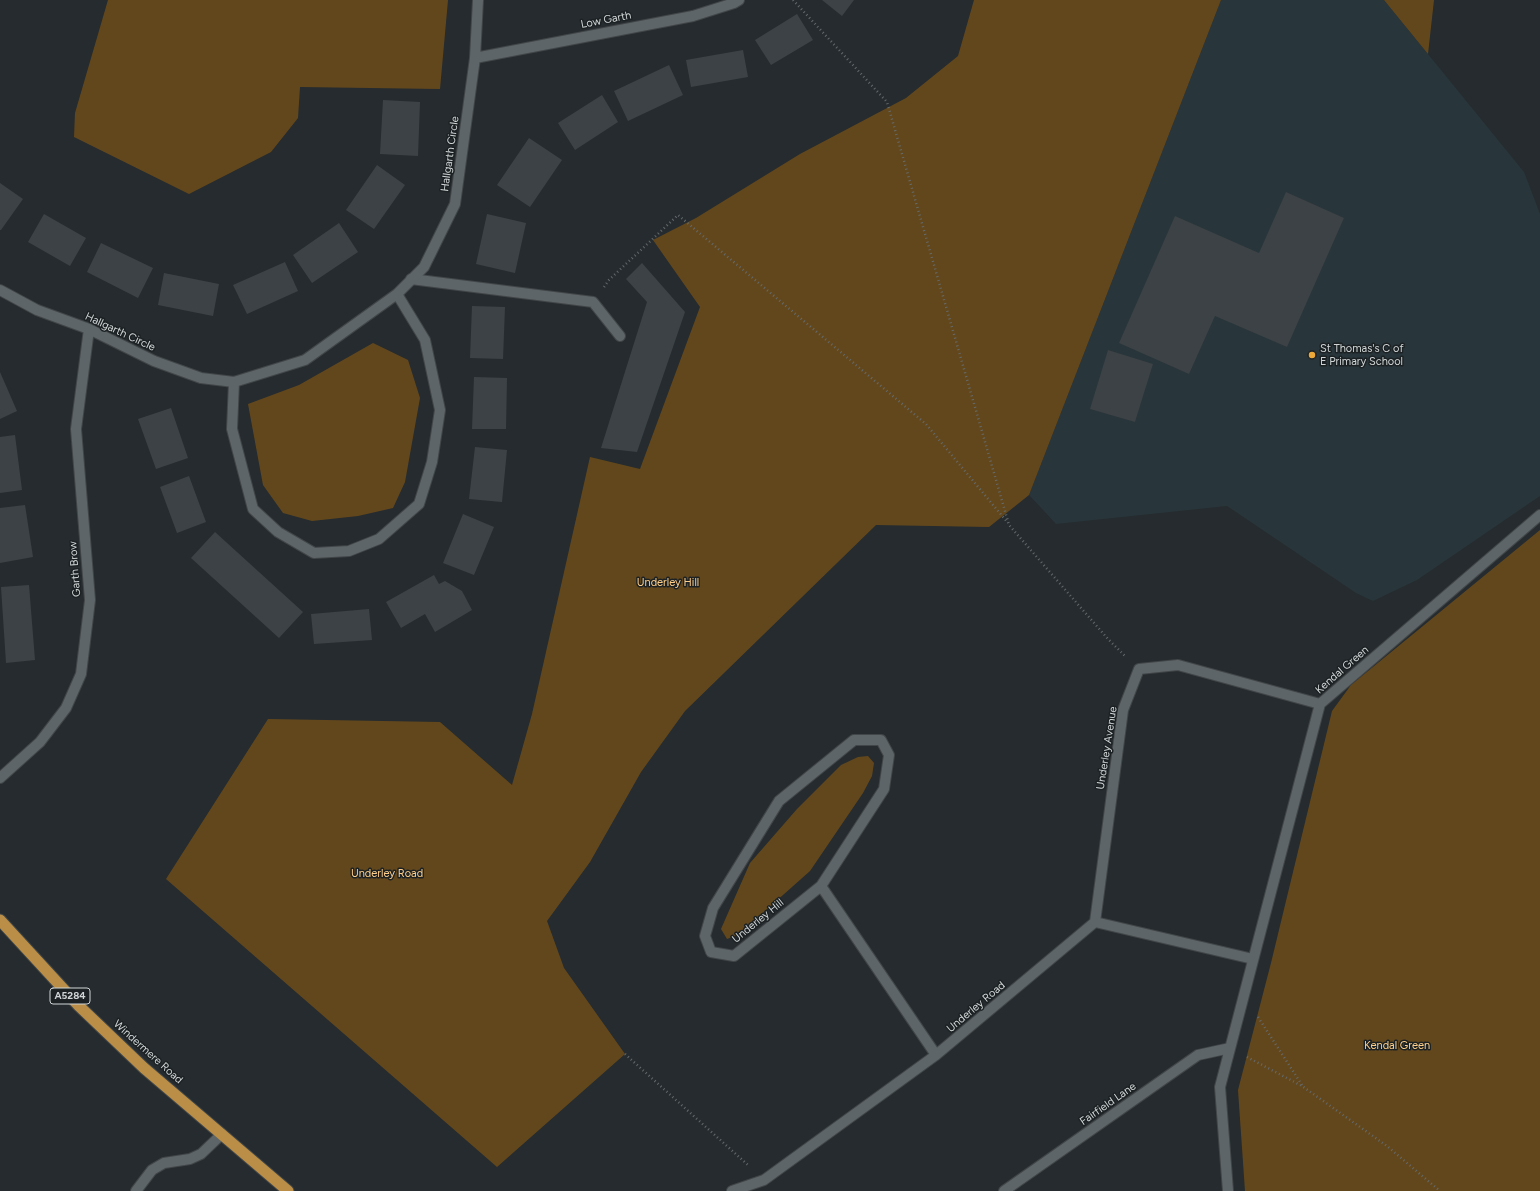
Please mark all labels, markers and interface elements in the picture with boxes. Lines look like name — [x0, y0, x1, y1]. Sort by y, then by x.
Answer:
street label: Low Garth — [580, 9, 632, 31]
street label: Hallgarth Circle — [438, 115, 462, 193]
street label: Hallgarth Circle — [83, 310, 157, 354]
place label: St Thomas's C of E Primary School — [1320, 342, 1403, 368]
marker: St Thomas's C of E Primary School — [1307, 350, 1317, 360]
street label: Garth Brow — [66, 541, 84, 597]
park label: Underley Hill — [637, 576, 699, 590]
street label: Kendal Green — [1313, 643, 1371, 697]
street label: Underley Avenue — [1094, 705, 1120, 791]
park label: Underley Road — [351, 867, 423, 881]
street label: Underley Hill — [730, 896, 786, 946]
street label: Underley Road — [944, 979, 1008, 1035]
road number: A5284 — [50, 988, 90, 1004]
street label: Windermere Road — [111, 1017, 185, 1087]
park label: Kendal Green — [1364, 1039, 1430, 1053]
street label: Fairfield Lane — [1077, 1080, 1139, 1128]

